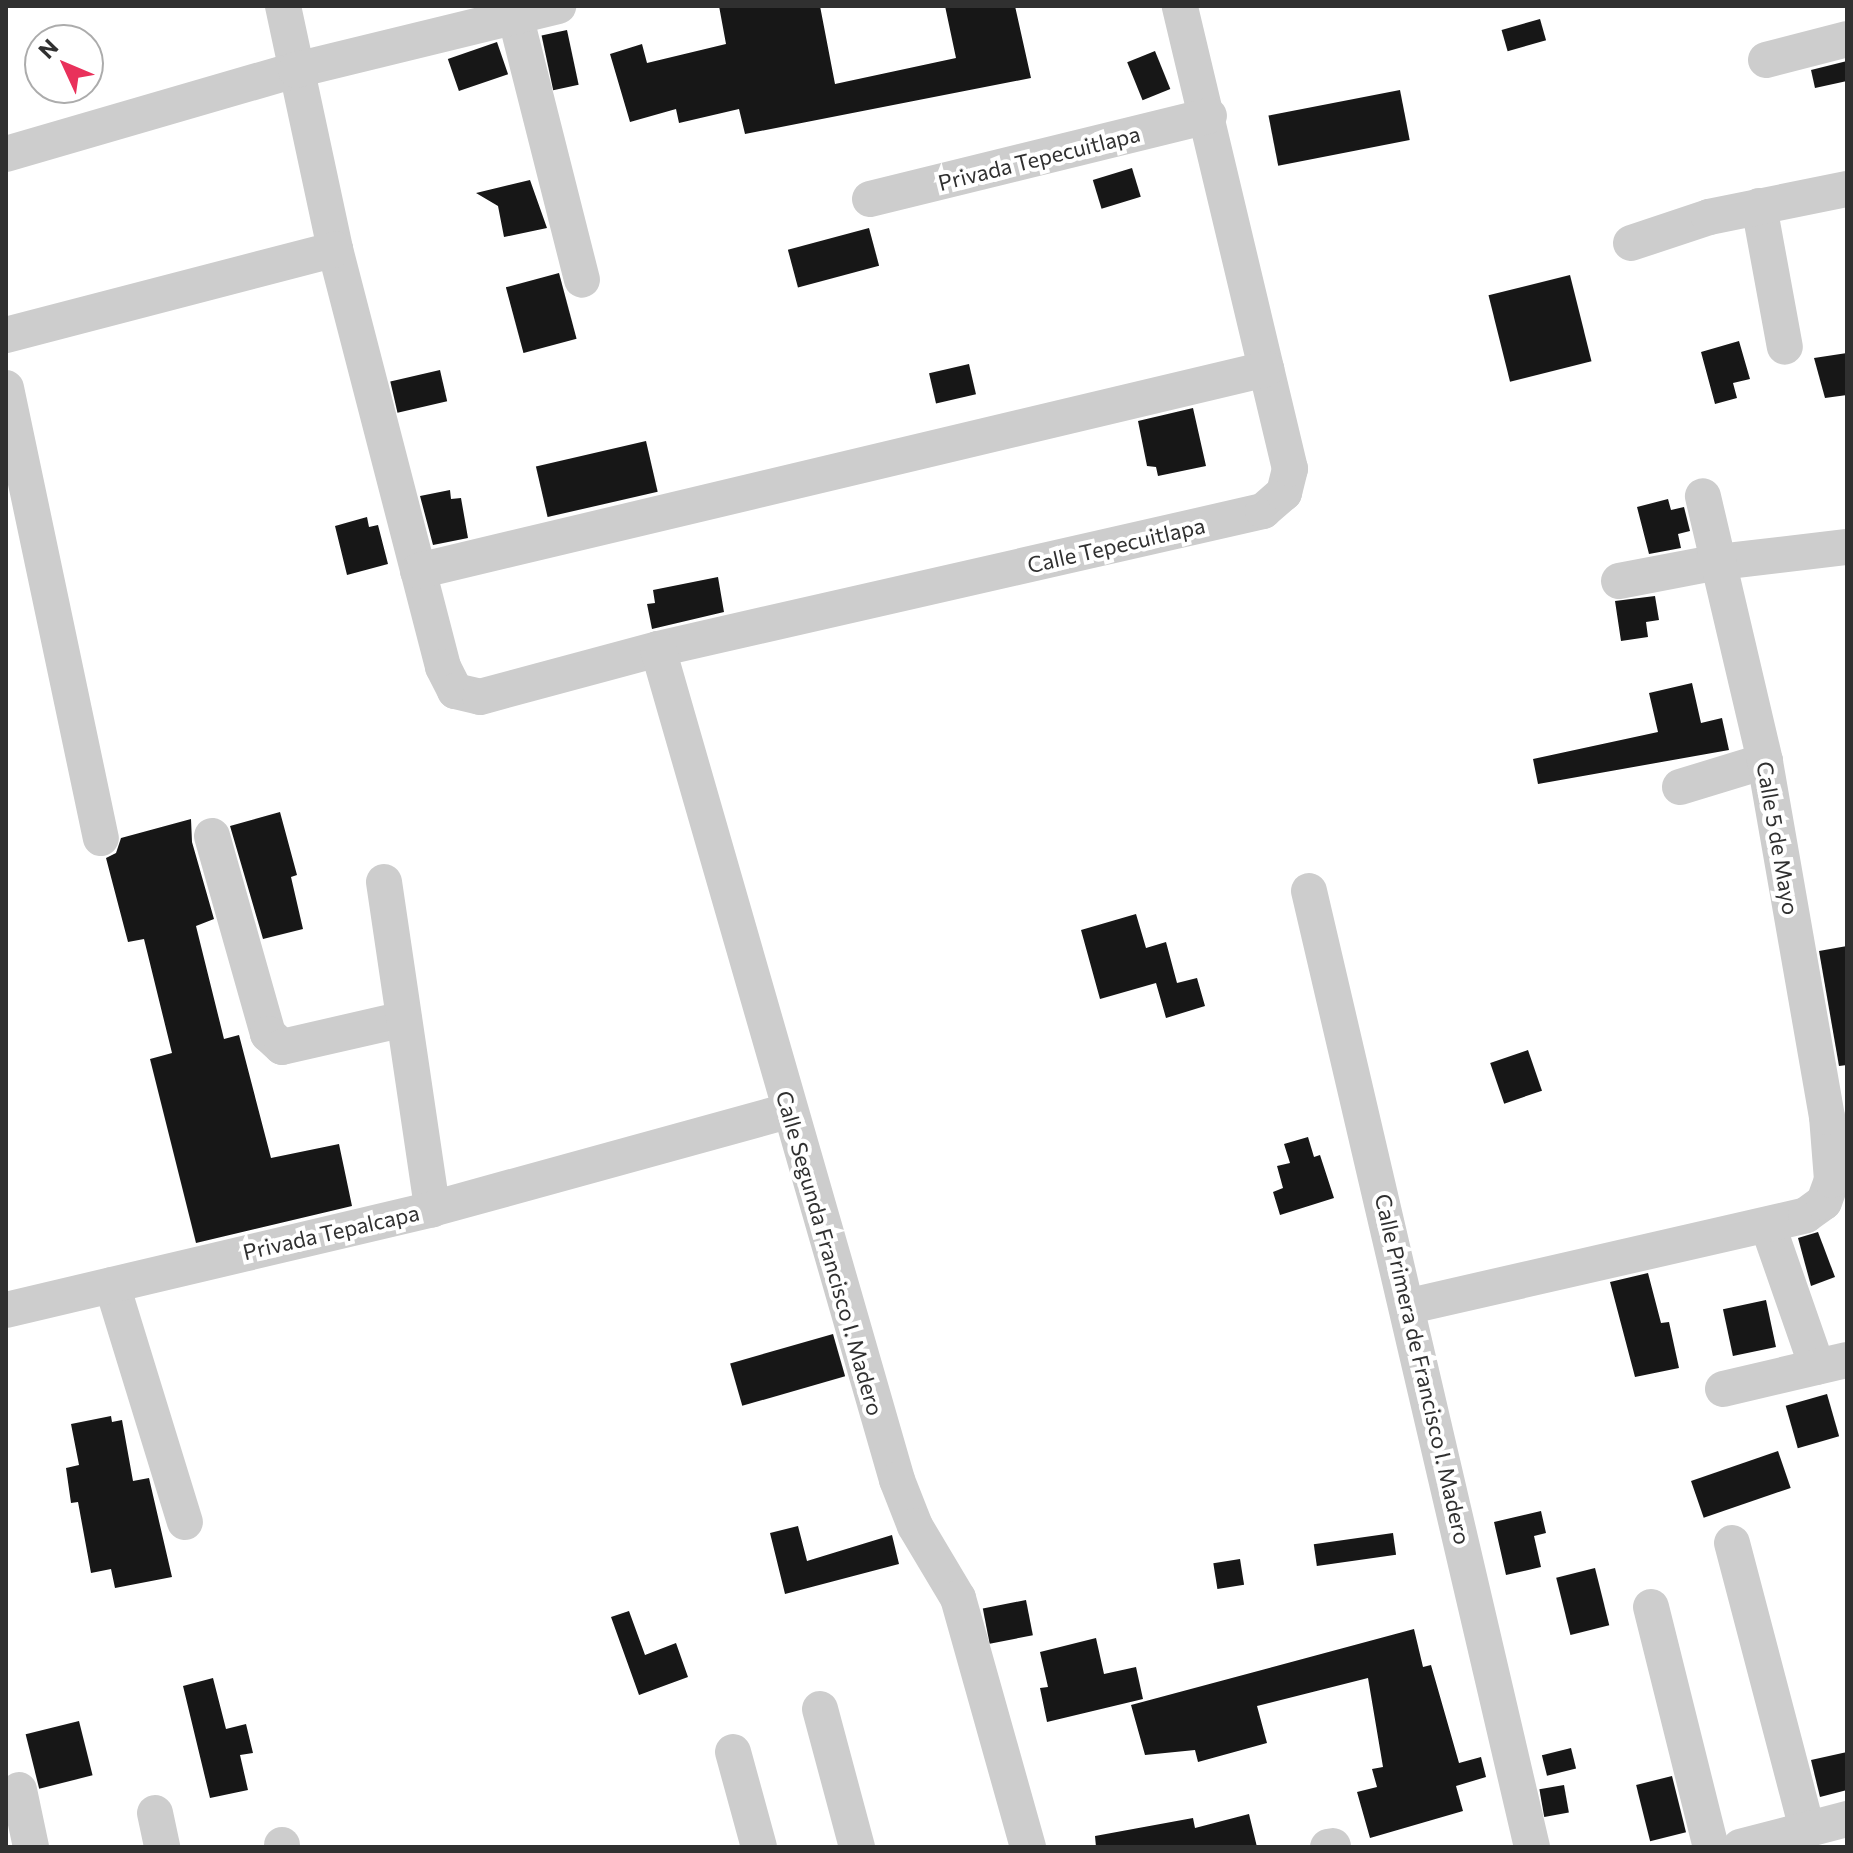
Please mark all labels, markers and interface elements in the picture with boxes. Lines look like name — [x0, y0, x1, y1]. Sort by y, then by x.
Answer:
north arrow — [24, 24, 104, 104]
text: N — [32, 33, 63, 64]
street label: Privada Tepecuitlapa — [935, 120, 1143, 196]
street label: Calle Tepecuitlapa — [1025, 512, 1207, 578]
street label: Calle 5 de Mayo — [1752, 759, 1804, 917]
street label: Calle Segunda Francisco I. Madero — [771, 1087, 889, 1419]
street label: Calle Primera de Francisco I. Madero — [1370, 1191, 1476, 1547]
street label: Privada Tepalcapa — [240, 1199, 422, 1265]

